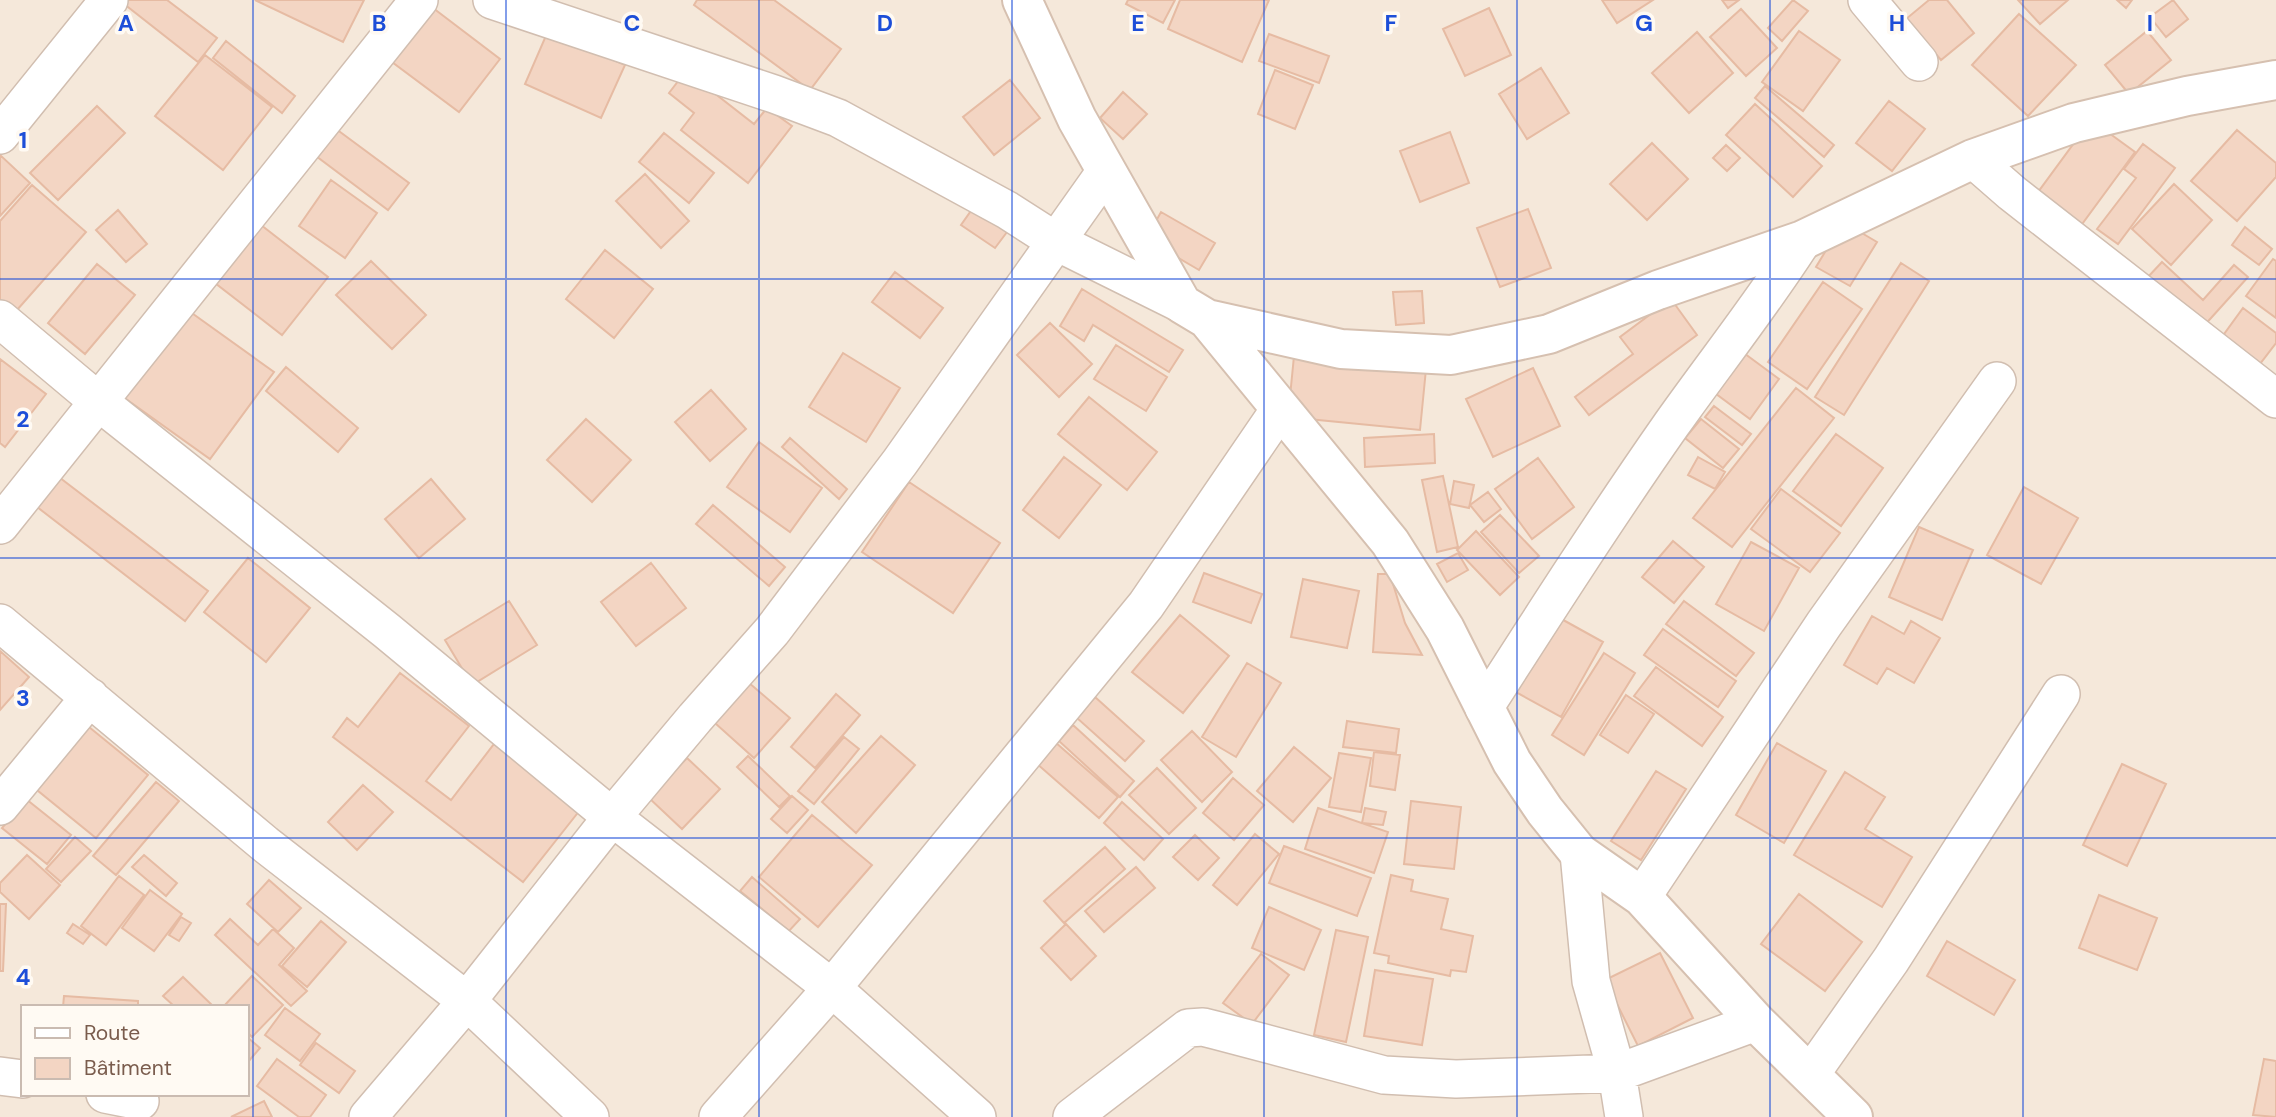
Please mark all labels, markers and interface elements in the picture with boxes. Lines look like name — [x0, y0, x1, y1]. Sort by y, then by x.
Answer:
text: A — [118, 8, 134, 38]
text: B — [372, 8, 386, 38]
text: C — [624, 8, 640, 38]
text: D — [877, 8, 893, 38]
text: E — [1131, 8, 1145, 38]
text: F — [1385, 8, 1398, 38]
text: G — [1635, 8, 1653, 38]
text: H — [1889, 8, 1905, 38]
text: I — [2147, 8, 2153, 38]
text: 1 — [19, 125, 27, 155]
text: 2 — [16, 404, 30, 434]
text: 3 — [16, 683, 30, 713]
text: 4 — [16, 962, 31, 992]
legend — [21, 1005, 248, 1096]
text: Route — [84, 1019, 140, 1047]
text: Bâtiment — [84, 1054, 172, 1082]

